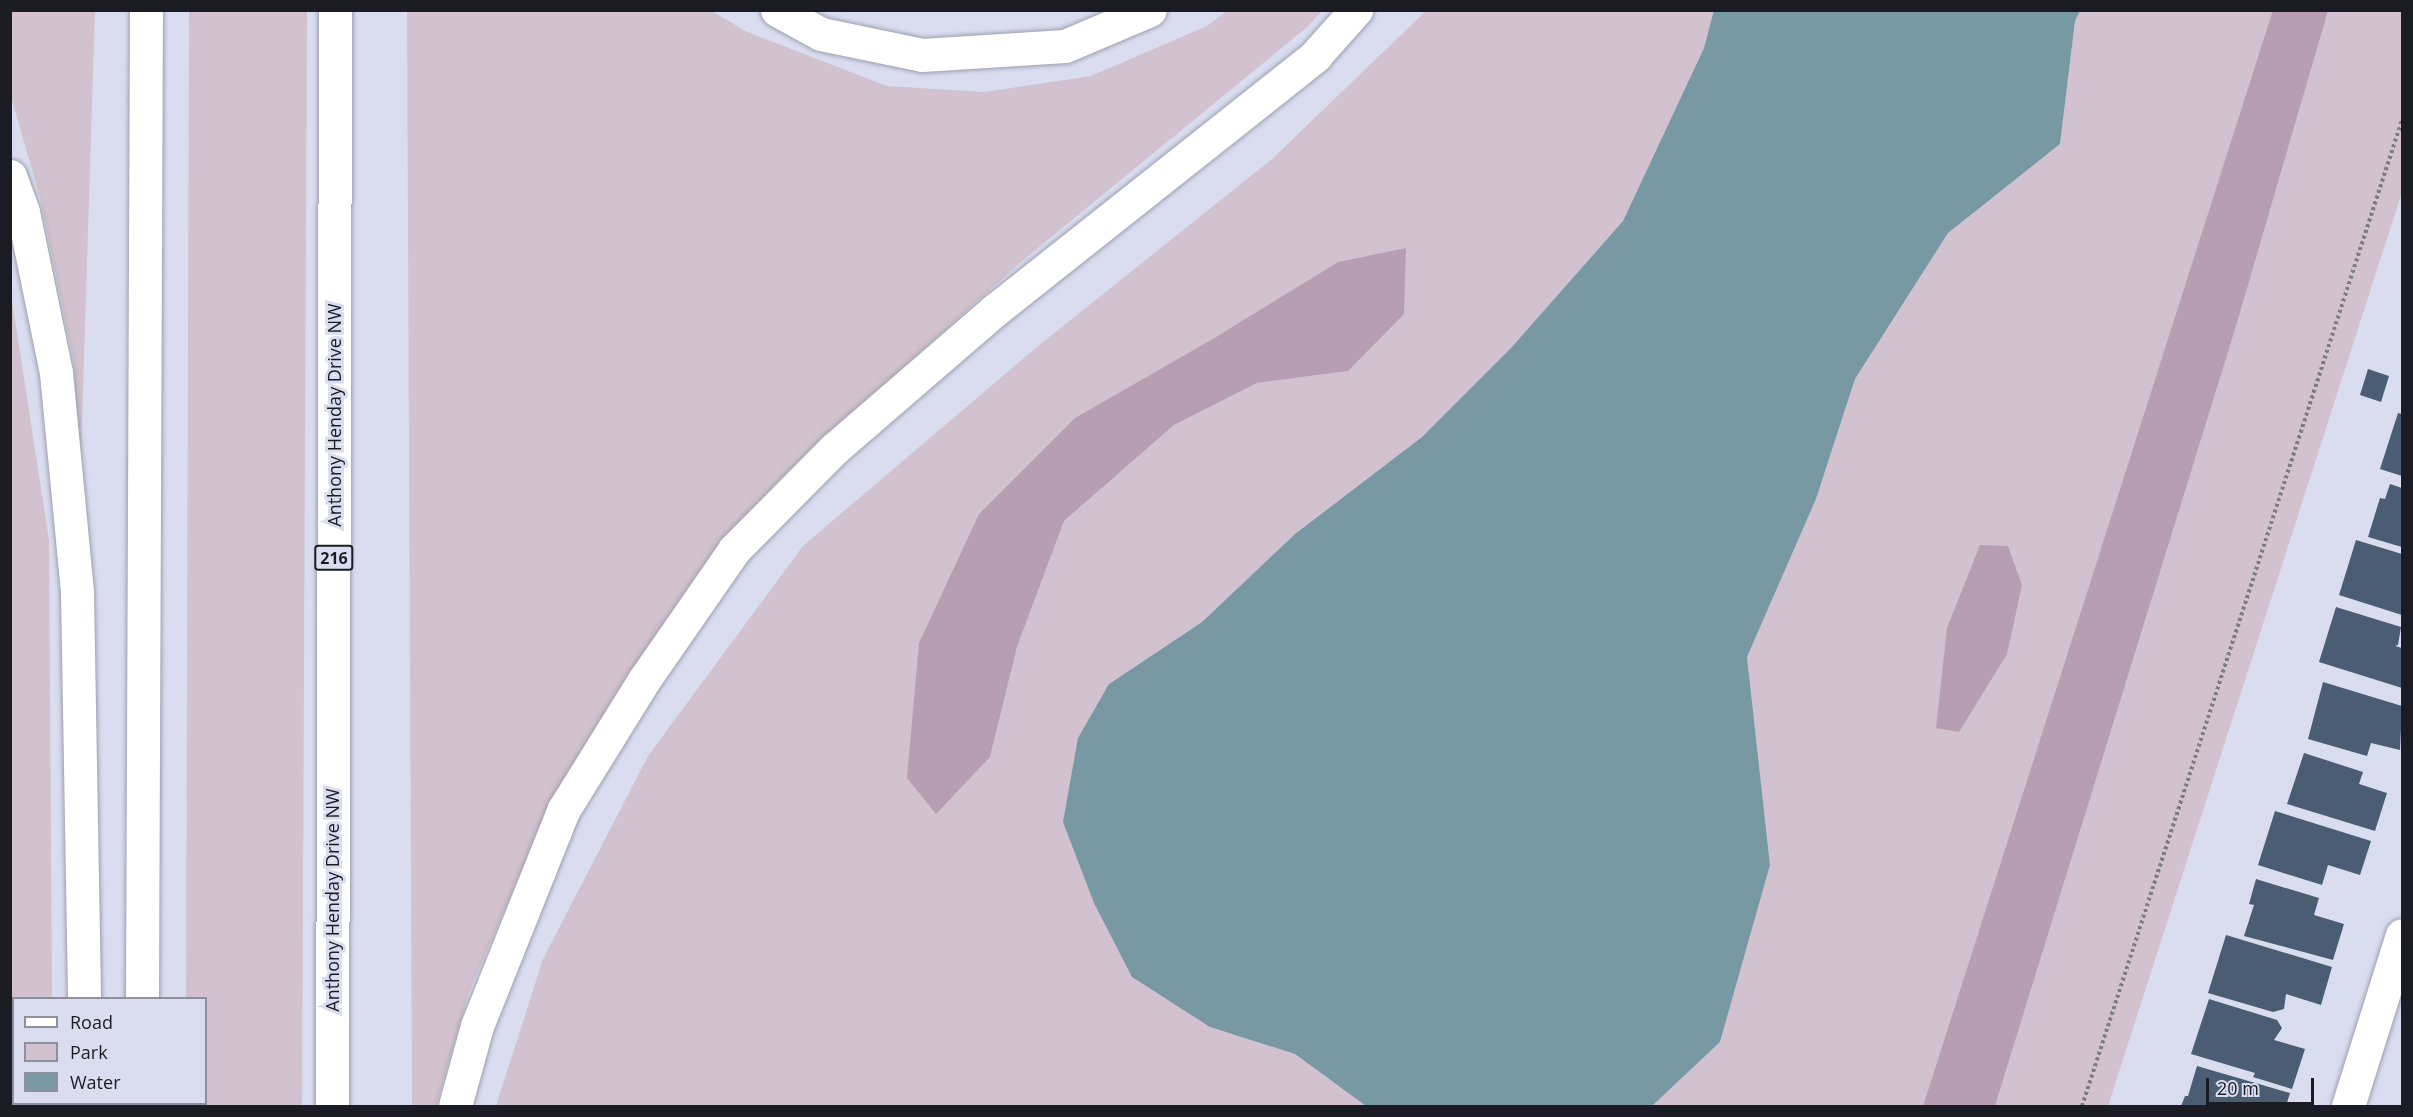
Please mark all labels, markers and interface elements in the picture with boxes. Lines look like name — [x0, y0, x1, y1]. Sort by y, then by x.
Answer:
street label: Anthony Henday Drive NW — [323, 303, 345, 527]
road number: 216 — [313, 545, 355, 571]
street label: Anthony Henday Drive NW — [321, 788, 343, 1012]
legend — [12, 997, 207, 1105]
text: Road — [70, 1010, 113, 1034]
text: Park — [70, 1040, 108, 1064]
scale bar — [2209, 1066, 2317, 1104]
text: Water — [70, 1070, 121, 1094]
text: 20 m — [2217, 1076, 2259, 1100]

